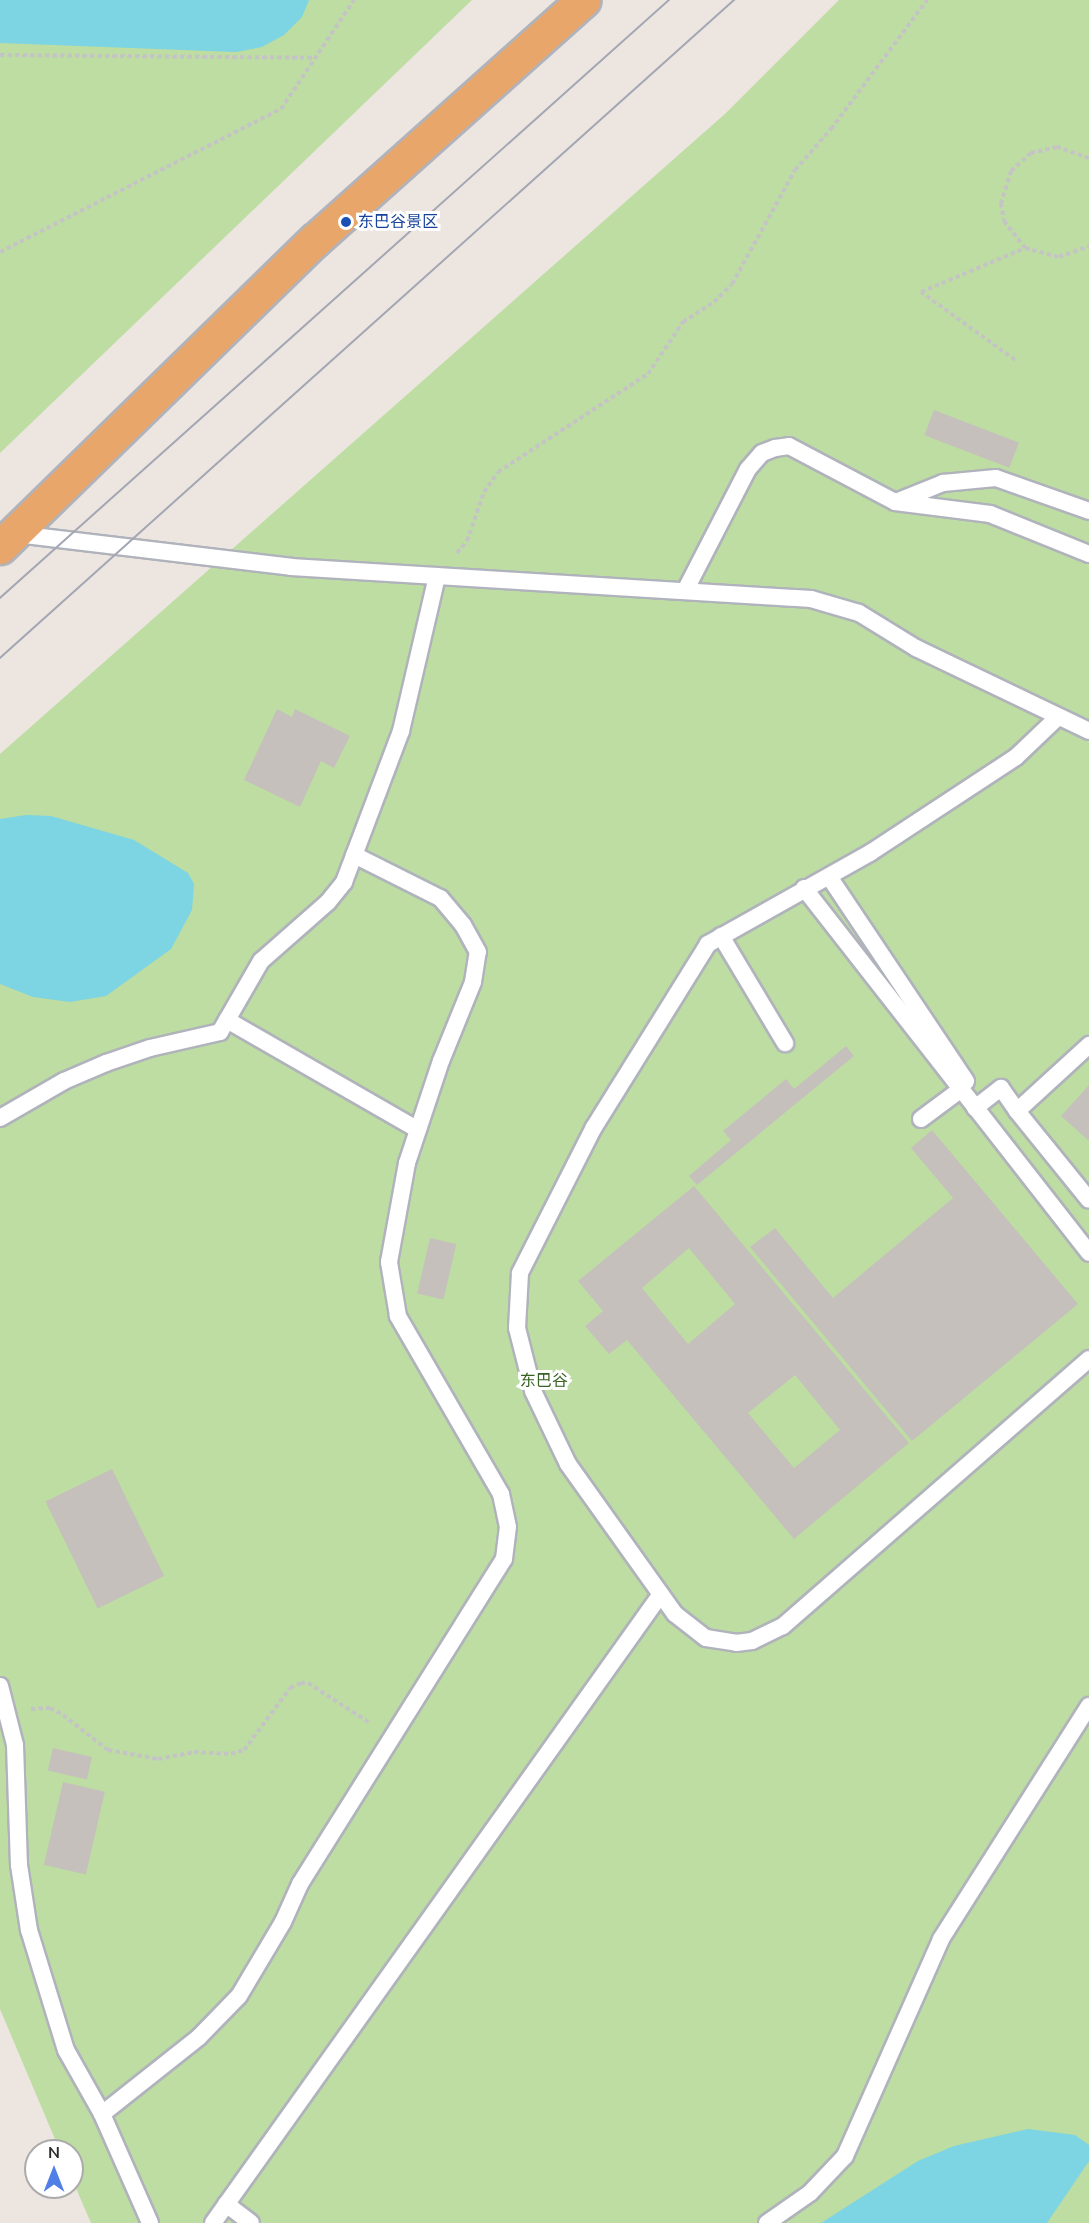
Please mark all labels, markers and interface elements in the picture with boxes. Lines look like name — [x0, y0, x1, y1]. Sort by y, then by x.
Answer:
place label: 东巴谷景区 — [358, 212, 438, 232]
marker: 东巴谷景区 — [339, 215, 353, 229]
park label: 东巴谷 — [520, 1371, 568, 1391]
north arrow — [24, 2139, 84, 2199]
text: N — [48, 2142, 60, 2164]

